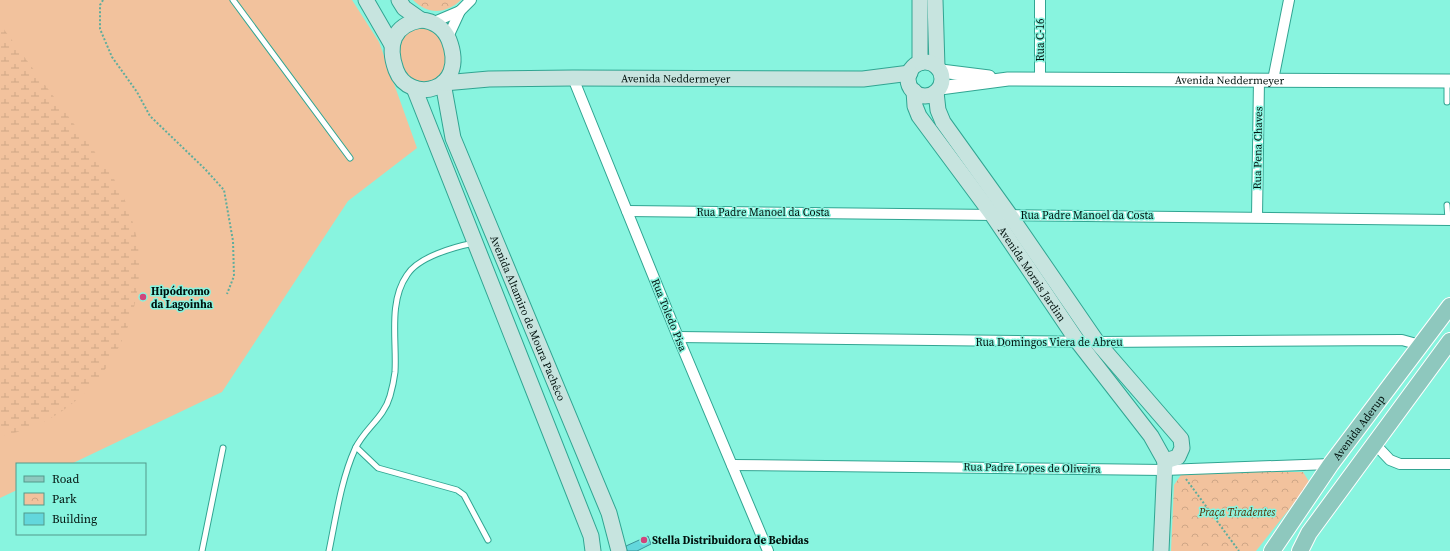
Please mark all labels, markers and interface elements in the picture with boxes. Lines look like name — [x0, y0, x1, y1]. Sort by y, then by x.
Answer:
street label: Rua C-16 — [1033, 18, 1048, 62]
street label: Avenida Neddermeyer — [621, 71, 731, 86]
street label: Avenida Neddermeyer — [1175, 72, 1284, 88]
street label: Rua Pena Chaves — [1250, 106, 1266, 190]
street label: Rua Padre Manoel da Costa — [696, 205, 830, 220]
street label: Rua Padre Manoel da Costa — [1020, 208, 1154, 223]
street label: Avenida Morais Jardim — [995, 223, 1070, 324]
street label: Avenida Altamiro de Moura Pachêco — [487, 233, 569, 403]
street label: Rua Toledo Pisa — [648, 276, 691, 354]
place label: Hipódromo da Lagoinha — [151, 284, 213, 312]
marker: Hipódromo da Lagoinha — [138, 292, 148, 302]
street label: Rua Domingos Viera de Abreu — [975, 335, 1123, 350]
street label: Avenida Aderup — [1329, 392, 1388, 463]
street label: Rua Padre Lopes de Oliveira — [963, 459, 1101, 477]
legend — [16, 463, 146, 535]
text: Road — [52, 471, 79, 487]
text: Park — [52, 491, 77, 507]
park label: Praça Tiradentes — [1198, 505, 1275, 520]
text: Building — [52, 511, 97, 527]
place label: Stella Distribuidora de Bebidas — [652, 533, 809, 548]
marker: Stella Distribuidora de Bebidas — [639, 535, 649, 545]

